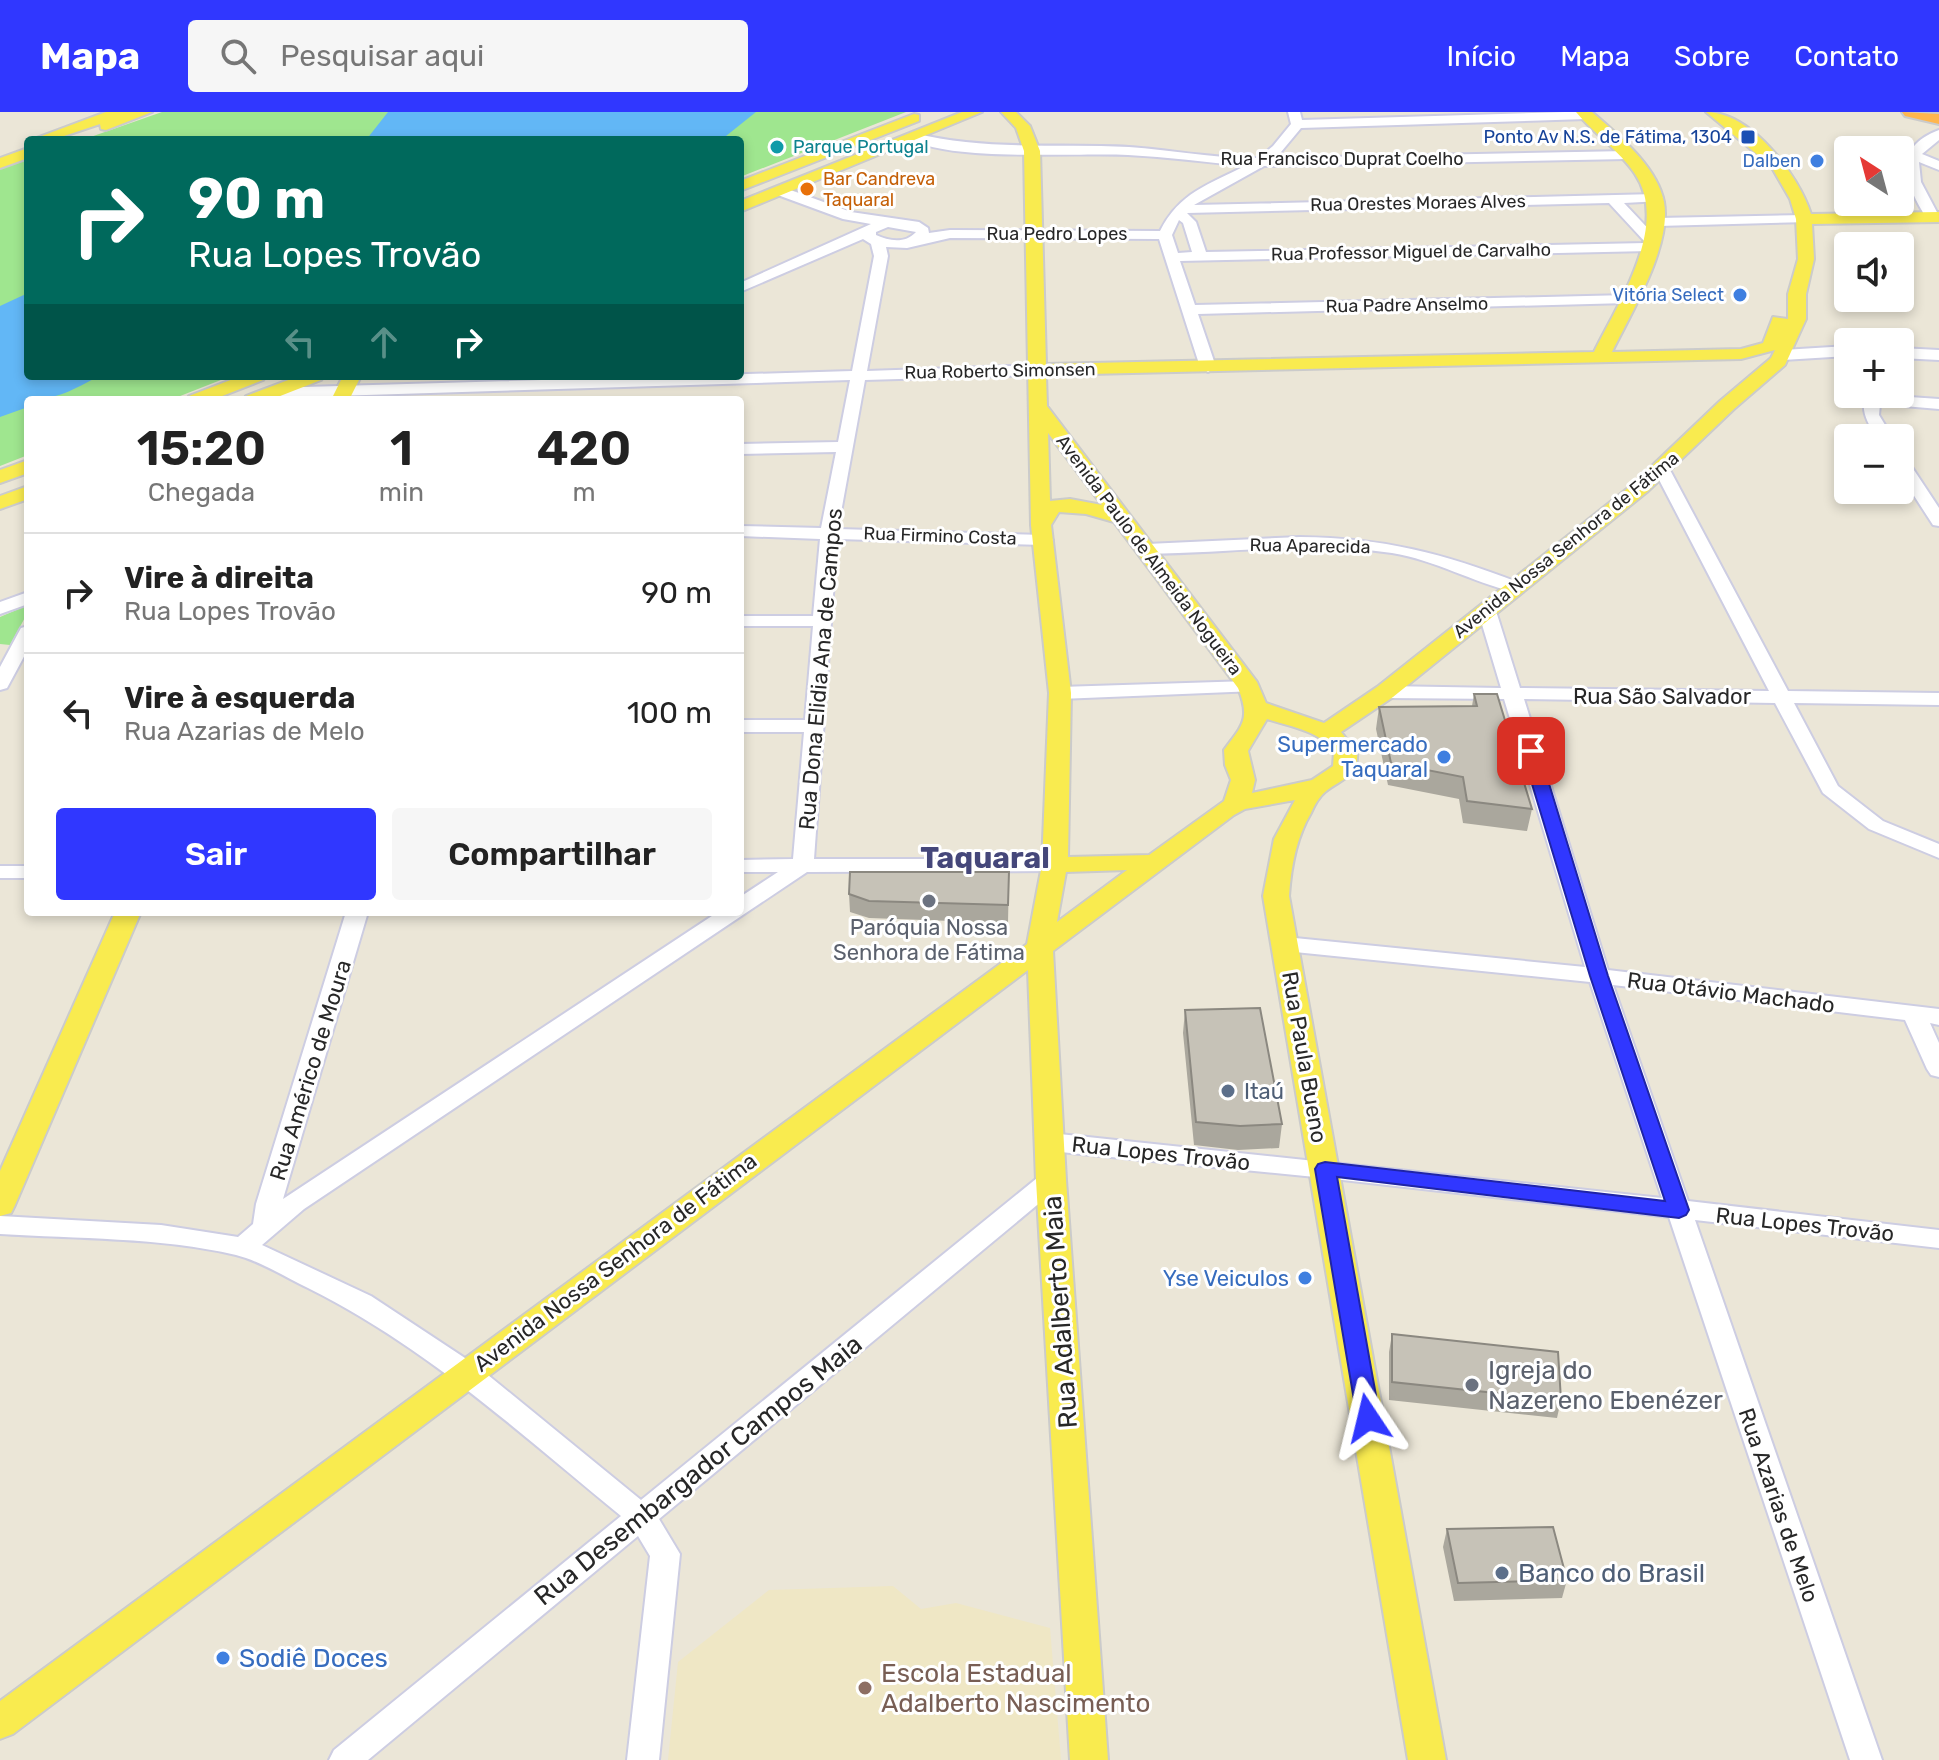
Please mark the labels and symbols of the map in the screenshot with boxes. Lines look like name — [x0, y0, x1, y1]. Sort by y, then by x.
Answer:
place label: Ponto Av N.S. de Fátima, 1304 — [1483, 126, 1732, 148]
marker: Ponto Av N.S. de Fátima, 1304 — [1739, 128, 1757, 146]
place label: Parque Portugal — [793, 136, 929, 158]
north arrow — [1834, 136, 1914, 216]
marker: Parque Portugal — [768, 138, 786, 156]
street label: Rua Francisco Duprat Coelho — [1221, 148, 1463, 170]
place label: Dalben — [1743, 150, 1801, 172]
marker: Dalben — [1808, 152, 1826, 170]
place label: Bar Candreva Taquaral — [823, 168, 935, 211]
marker: Bar Candreva Taquaral — [798, 180, 816, 198]
street label: Rua Orestes Moraes Alves — [1310, 190, 1526, 216]
street label: Rua Pedro Lopes — [987, 223, 1127, 245]
street label: Rua Professor Miguel de Carvalho — [1271, 239, 1551, 265]
place label: Vitória Select — [1612, 284, 1724, 306]
marker: Vitória Select — [1731, 286, 1749, 304]
street label: Rua Padre Anselmo — [1326, 293, 1488, 317]
street label: Rua Roberto Simonsen — [904, 358, 1096, 384]
street label: Avenida Paulo de Almeida Nogueira — [1051, 431, 1247, 679]
street label: Avenida Nossa Senhora de Fátima — [1449, 447, 1683, 643]
street label: Rua Dona Elidia Ana de Campos — [793, 507, 848, 831]
street label: Rua Firmino Costa — [863, 522, 1017, 550]
street label: Rua Aparecida — [1249, 534, 1371, 558]
street label: Rua São Salvador — [1573, 683, 1752, 710]
pin — [1497, 717, 1565, 785]
place label: Supermercado Taquaral — [1277, 731, 1428, 783]
marker: Supermercado Taquaral — [1435, 748, 1453, 766]
district label: Taquaral — [920, 840, 1050, 876]
marker: Paróquia Nossa Senhora de Fátima — [920, 892, 938, 910]
place label: Paróquia Nossa Senhora de Fátima — [833, 914, 1025, 966]
street label: Rua Américo de Moura — [264, 956, 357, 1184]
street label: Rua Otávio Machado — [1625, 966, 1836, 1019]
street label: Rua Paula Bueno — [1276, 969, 1333, 1145]
place label: Itaú — [1244, 1078, 1284, 1105]
marker: Itaú — [1219, 1082, 1237, 1100]
street label: Rua Lopes Trovão — [1070, 1131, 1252, 1176]
street label: Avenida Nossa Senhora de Fátima — [469, 1147, 762, 1378]
street label: Rua Adalberto Maia — [1037, 1195, 1084, 1429]
street label: Rua Lopes Trovão — [1714, 1202, 1896, 1247]
place label: Yse Veiculos — [1163, 1265, 1289, 1292]
marker: Yse Veiculos — [1296, 1269, 1314, 1287]
street label: Rua Desembargador Campos Maia — [528, 1329, 868, 1612]
place label: Igreja do Nazereno Ebenézer — [1488, 1355, 1723, 1416]
position arrow — [1326, 1376, 1410, 1460]
marker: Igreja do Nazereno Ebenézer — [1463, 1376, 1481, 1394]
street label: Rua Azarias de Melo — [1733, 1404, 1824, 1606]
place label: Banco do Brasil — [1518, 1558, 1705, 1589]
marker: Banco do Brasil — [1493, 1564, 1511, 1582]
place label: Sodiê Doces — [239, 1643, 388, 1674]
marker: Sodiê Doces — [214, 1649, 232, 1667]
place label: Escola Estadual Adalberto Nascimento — [881, 1658, 1150, 1719]
marker: Escola Estadual Adalberto Nascimento — [856, 1679, 874, 1697]

